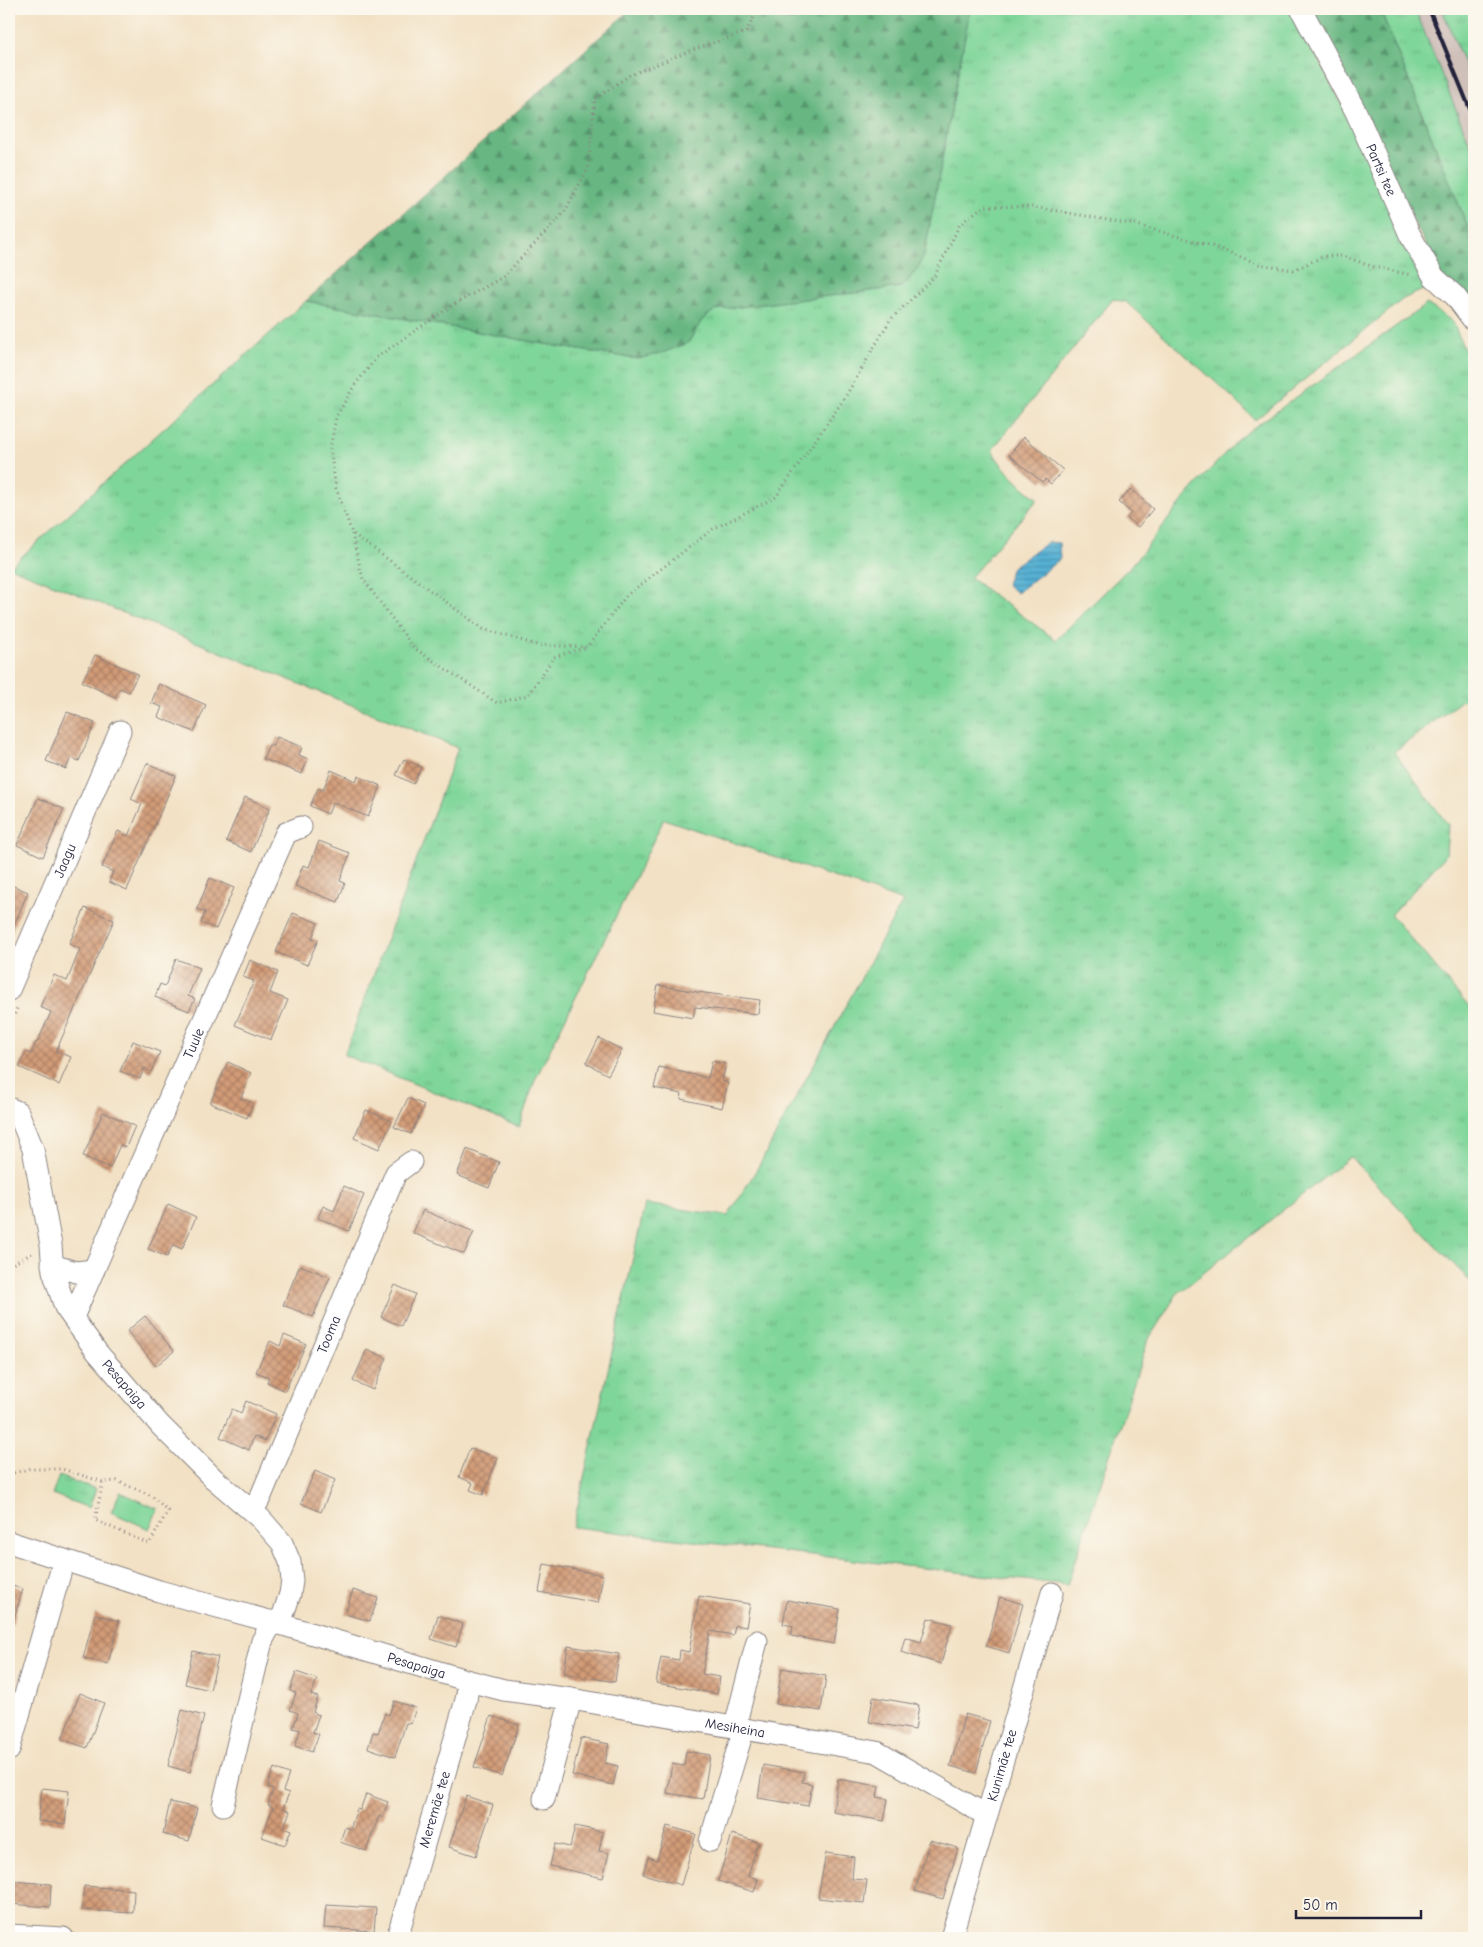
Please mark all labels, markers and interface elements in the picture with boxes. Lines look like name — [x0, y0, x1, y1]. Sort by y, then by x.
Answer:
street label: Partsi tee — [1362, 141, 1400, 199]
street label: Jaagu — [50, 841, 80, 880]
street label: Tuule — [180, 1026, 208, 1061]
street label: Tooma — [313, 1313, 344, 1356]
street label: Pesapaiga — [98, 1356, 150, 1413]
street label: Pesapaiga — [385, 1649, 448, 1682]
street label: Mesiheina — [704, 1714, 766, 1741]
street label: Kunimäe tee — [983, 1727, 1021, 1803]
street label: Meremäe tee — [416, 1769, 454, 1850]
scale bar — [1296, 1887, 1420, 1919]
text: 50 m — [1303, 1896, 1338, 1914]

